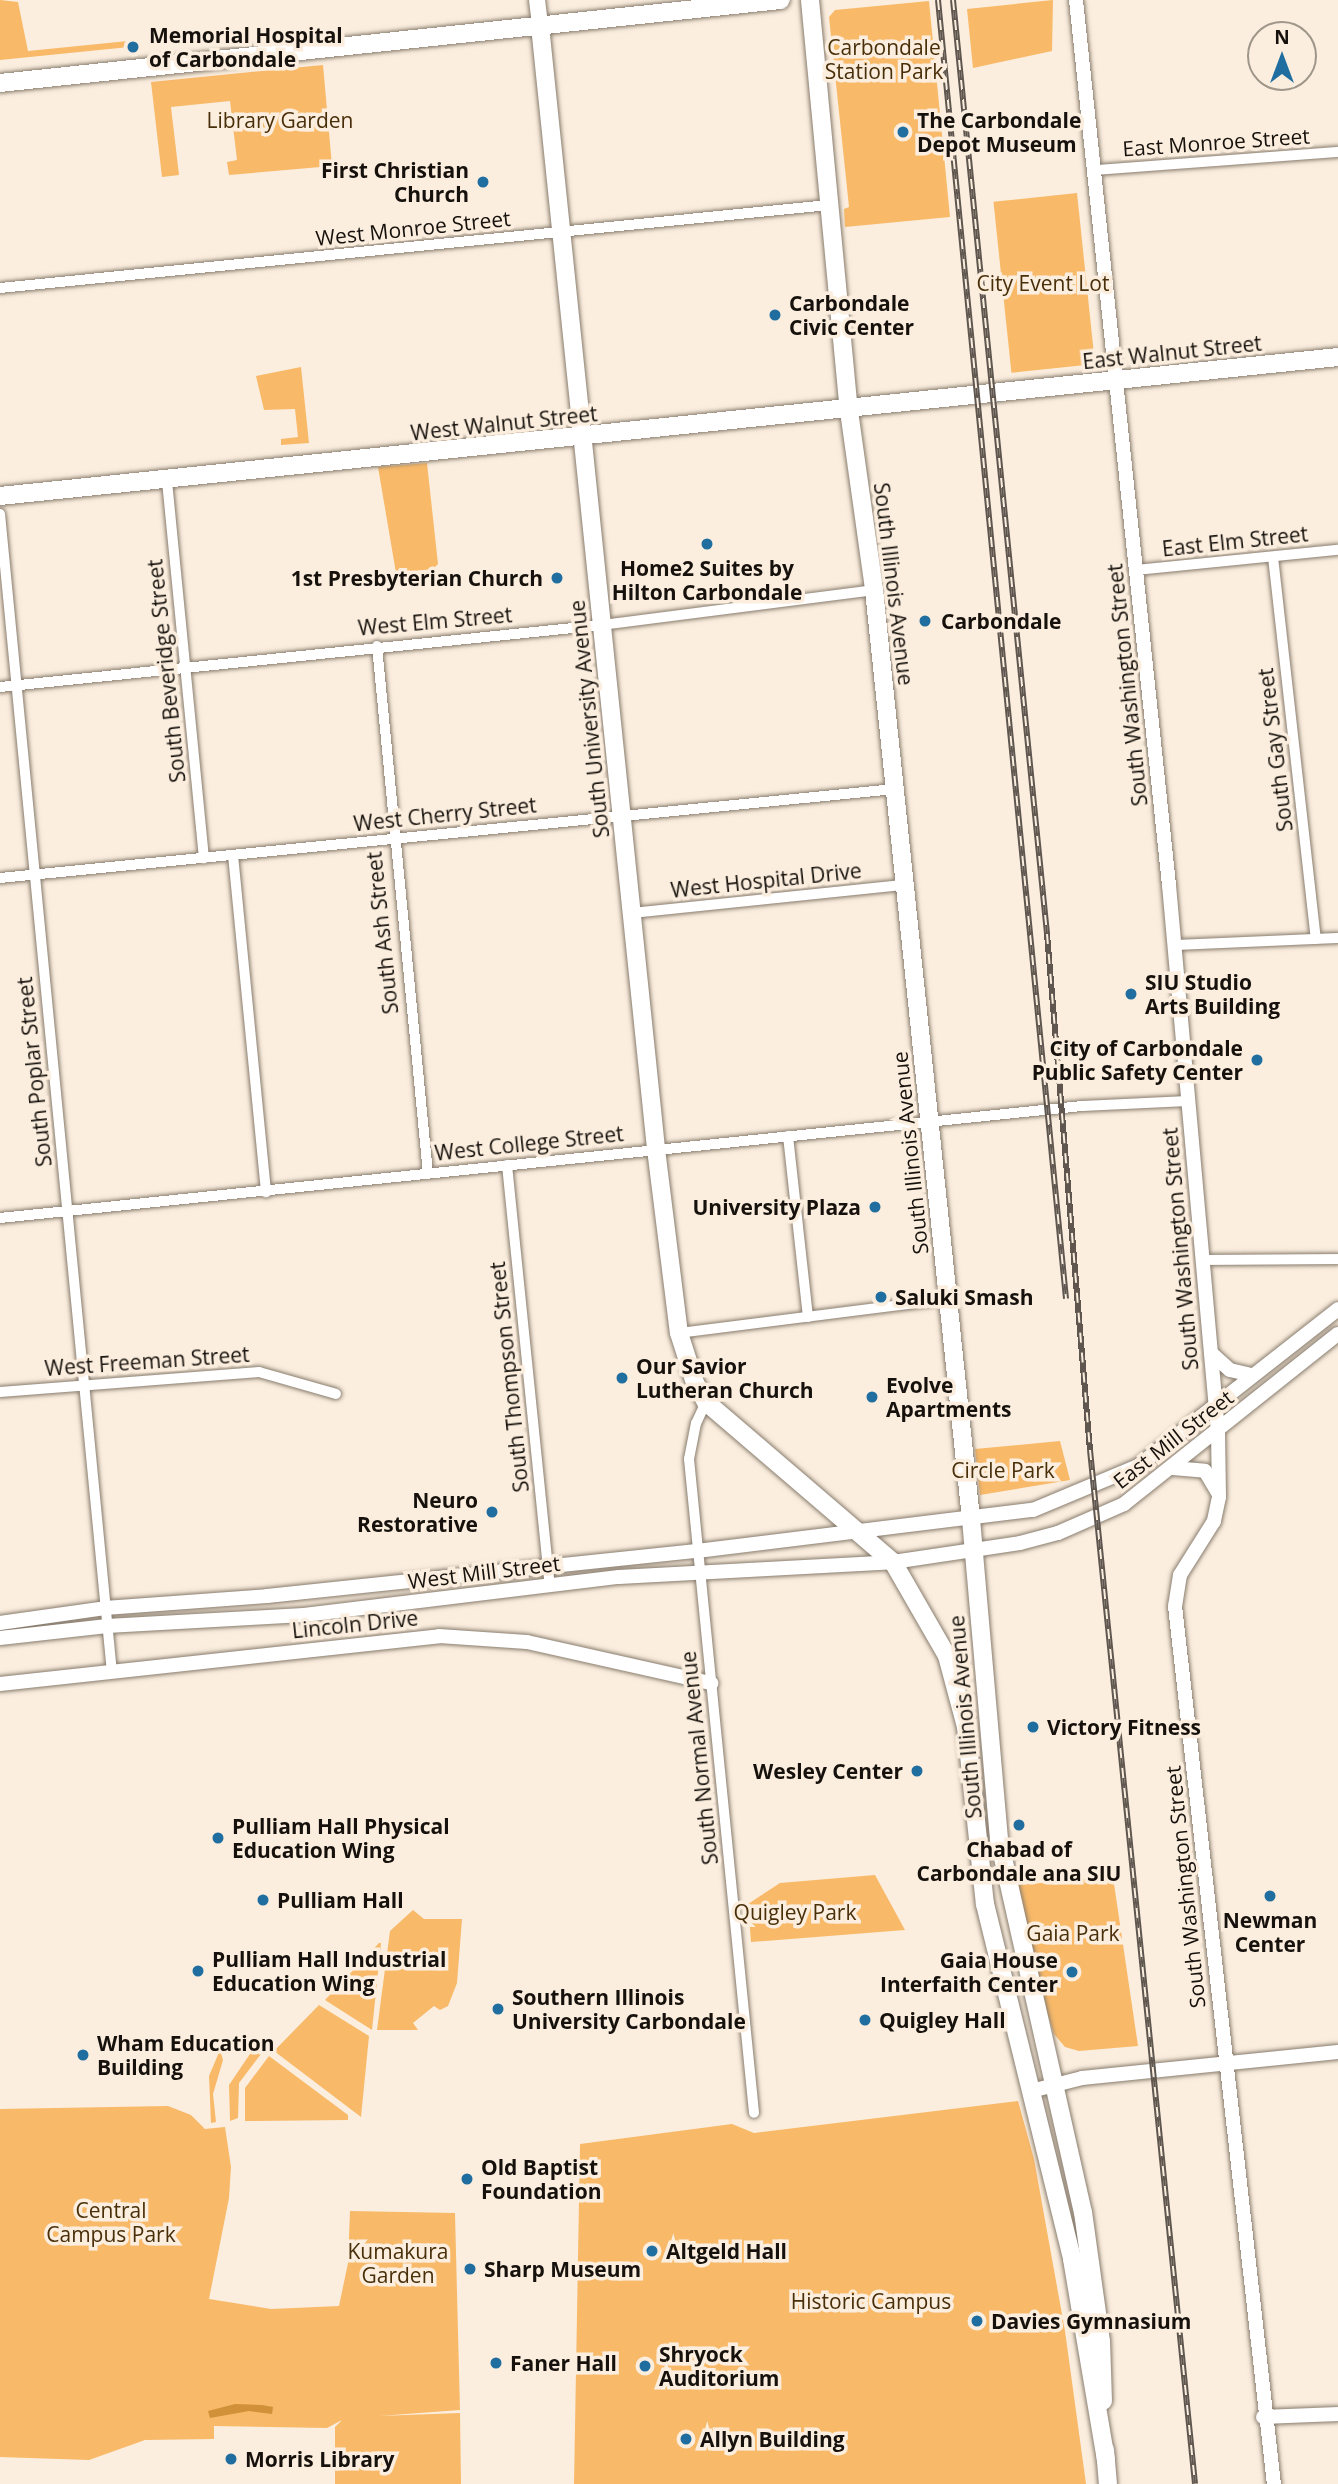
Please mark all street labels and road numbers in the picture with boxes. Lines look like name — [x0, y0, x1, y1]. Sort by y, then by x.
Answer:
street label: East Monroe Street — [1121, 123, 1311, 161]
street label: West Monroe Street — [314, 205, 512, 251]
street label: East Walnut Street — [1081, 330, 1263, 374]
street label: West Walnut Street — [409, 401, 599, 445]
street label: South Illinois Avenue — [869, 481, 919, 687]
street label: East Elm Street — [1161, 521, 1309, 561]
street label: South Beveridge Street — [142, 558, 190, 784]
street label: South Washington Street — [1102, 563, 1152, 807]
street label: South University Avenue — [564, 599, 614, 839]
street label: West Elm Street — [357, 602, 513, 640]
street label: South Gay Street — [1252, 667, 1298, 833]
street label: West Cherry Street — [352, 792, 538, 836]
street label: South Ash Street — [361, 851, 403, 1015]
street label: West Hospital Drive — [669, 857, 863, 903]
street label: South Poplar Street — [12, 976, 56, 1168]
street label: South Illinois Avenue — [887, 1050, 933, 1256]
street label: West College Street — [433, 1121, 625, 1165]
street label: South Washington Street — [1157, 1127, 1203, 1371]
street label: South Thompson Street — [484, 1260, 534, 1494]
street label: West Freeman Street — [44, 1341, 250, 1381]
street label: East Mill Street — [1108, 1384, 1238, 1494]
street label: West Mill Street — [407, 1550, 561, 1594]
street label: Lincoln Drive — [291, 1605, 419, 1643]
street label: South Illinois Avenue — [944, 1614, 986, 1820]
street label: South Normal Avenue — [675, 1650, 723, 1866]
street label: South Washington Street — [1160, 1765, 1210, 2009]

